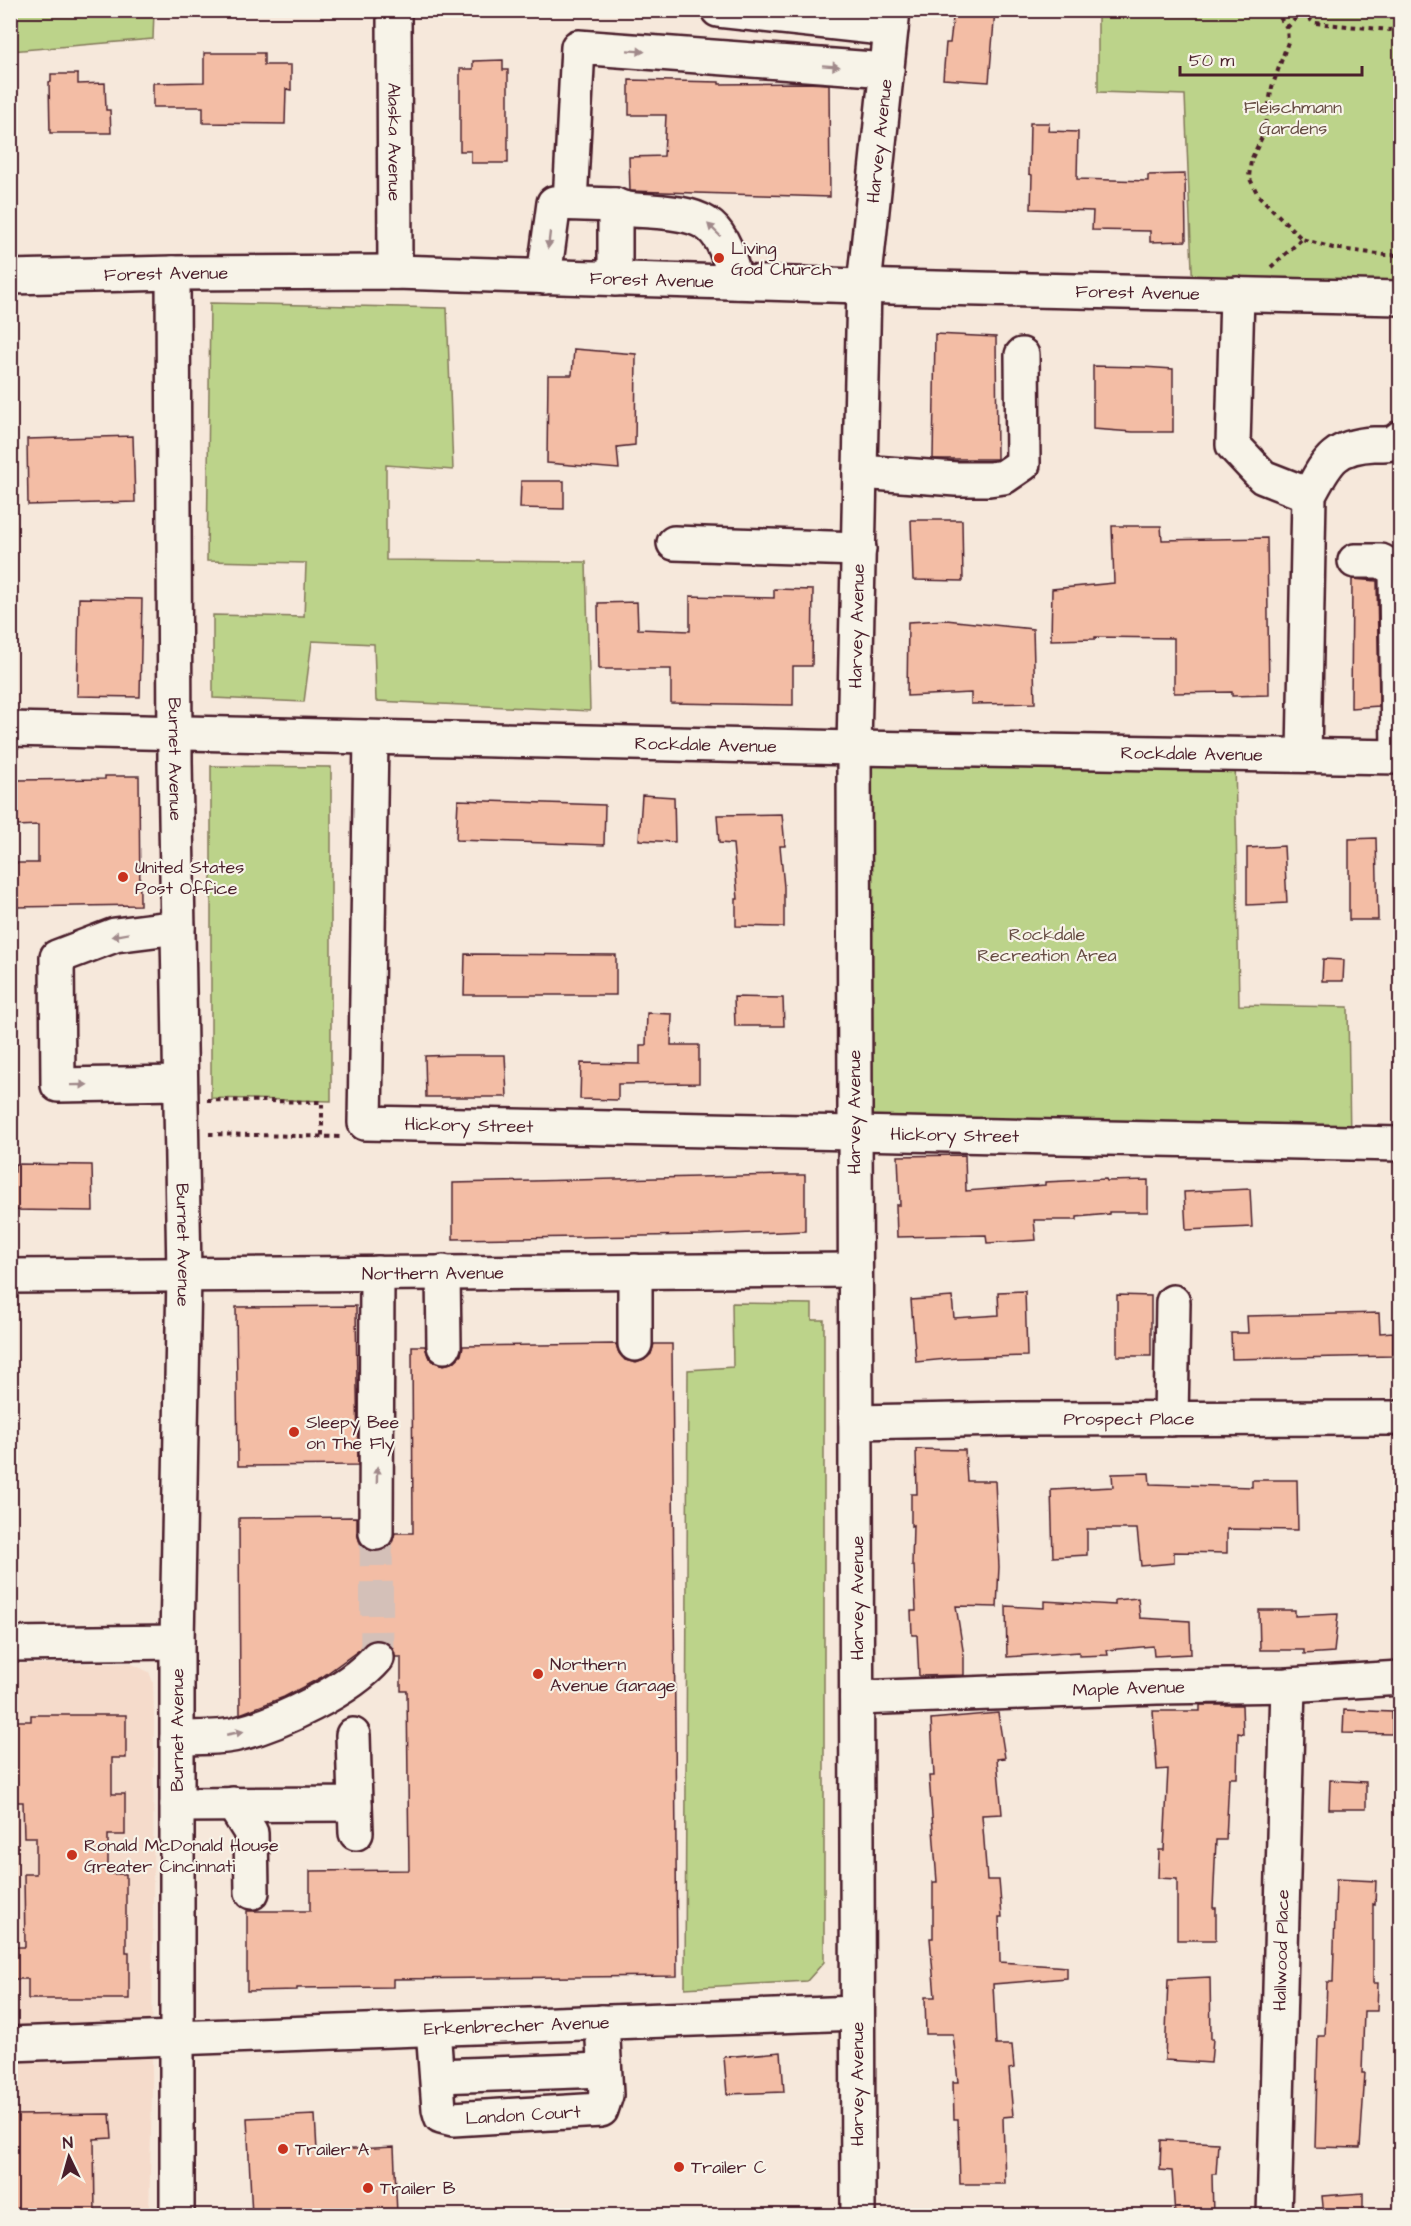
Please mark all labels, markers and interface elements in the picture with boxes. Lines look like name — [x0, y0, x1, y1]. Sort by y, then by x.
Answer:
scale bar — [1180, 39, 1362, 77]
one-way arrow — [627, 47, 646, 56]
text: 50 m — [1189, 48, 1234, 73]
one-way arrow — [821, 61, 840, 71]
street label: Harvey Avenue — [860, 77, 898, 204]
street label: Alaska Avenue — [382, 83, 407, 202]
park label: Fleischmann Gardens — [1244, 95, 1342, 141]
one-way arrow — [706, 223, 721, 237]
one-way arrow — [544, 230, 554, 249]
place label: Living God Church — [731, 236, 831, 282]
marker: Living God Church — [712, 251, 726, 265]
street label: Forest Avenue — [103, 260, 228, 287]
street label: Forest Avenue — [589, 265, 715, 294]
street label: Forest Avenue — [1075, 278, 1200, 306]
street label: Harvey Avenue — [843, 563, 870, 689]
street label: Burnet Avenue — [162, 697, 189, 821]
street label: Rockdale Avenue — [634, 731, 777, 759]
street label: Rockdale Avenue — [1120, 740, 1263, 767]
place label: United States Post Office — [135, 855, 244, 901]
marker: United States Post Office — [116, 870, 130, 884]
park label: Rockdale Recreation Area — [977, 922, 1117, 968]
one-way arrow — [110, 931, 129, 940]
street label: Harvey Avenue — [842, 1049, 868, 1174]
one-way arrow — [69, 1080, 88, 1089]
street label: Hickory Street — [404, 1111, 534, 1139]
street label: Hickory Street — [890, 1121, 1020, 1149]
street label: Burnet Avenue — [170, 1183, 197, 1307]
street label: Northern Avenue — [362, 1260, 504, 1286]
street label: Prospect Place — [1063, 1406, 1195, 1431]
place label: Sleepy Bee on The Fly — [306, 1410, 400, 1457]
marker: Sleepy Bee on The Fly — [287, 1425, 301, 1439]
one-way arrow — [372, 1465, 382, 1484]
street label: Harvey Avenue — [845, 1535, 871, 1660]
place label: Northern Avenue Garage — [550, 1652, 676, 1699]
marker: Northern Avenue Garage — [531, 1667, 545, 1681]
street label: Burnet Avenue — [165, 1668, 190, 1792]
street label: Maple Avenue — [1072, 1674, 1185, 1703]
one-way arrow — [226, 1728, 245, 1737]
place label: Ronald McDonald House Greater Cincinnati — [84, 1833, 279, 1879]
marker: Ronald McDonald House Greater Cincinnati — [65, 1848, 79, 1862]
street label: Hallwood Place — [1267, 1889, 1295, 2011]
street label: Erkenbrecher Avenue — [423, 2010, 610, 2041]
street label: Harvey Avenue — [845, 2021, 871, 2146]
street label: Landon Court — [465, 2099, 582, 2131]
north arrow — [39, 2127, 99, 2187]
text: N — [62, 2132, 74, 2154]
place label: Trailer A — [295, 2137, 370, 2162]
marker: Trailer A — [276, 2142, 290, 2156]
place label: Trailer C — [691, 2155, 767, 2180]
marker: Trailer C — [672, 2160, 686, 2174]
place label: Trailer B — [380, 2176, 456, 2201]
marker: Trailer B — [361, 2181, 375, 2195]

